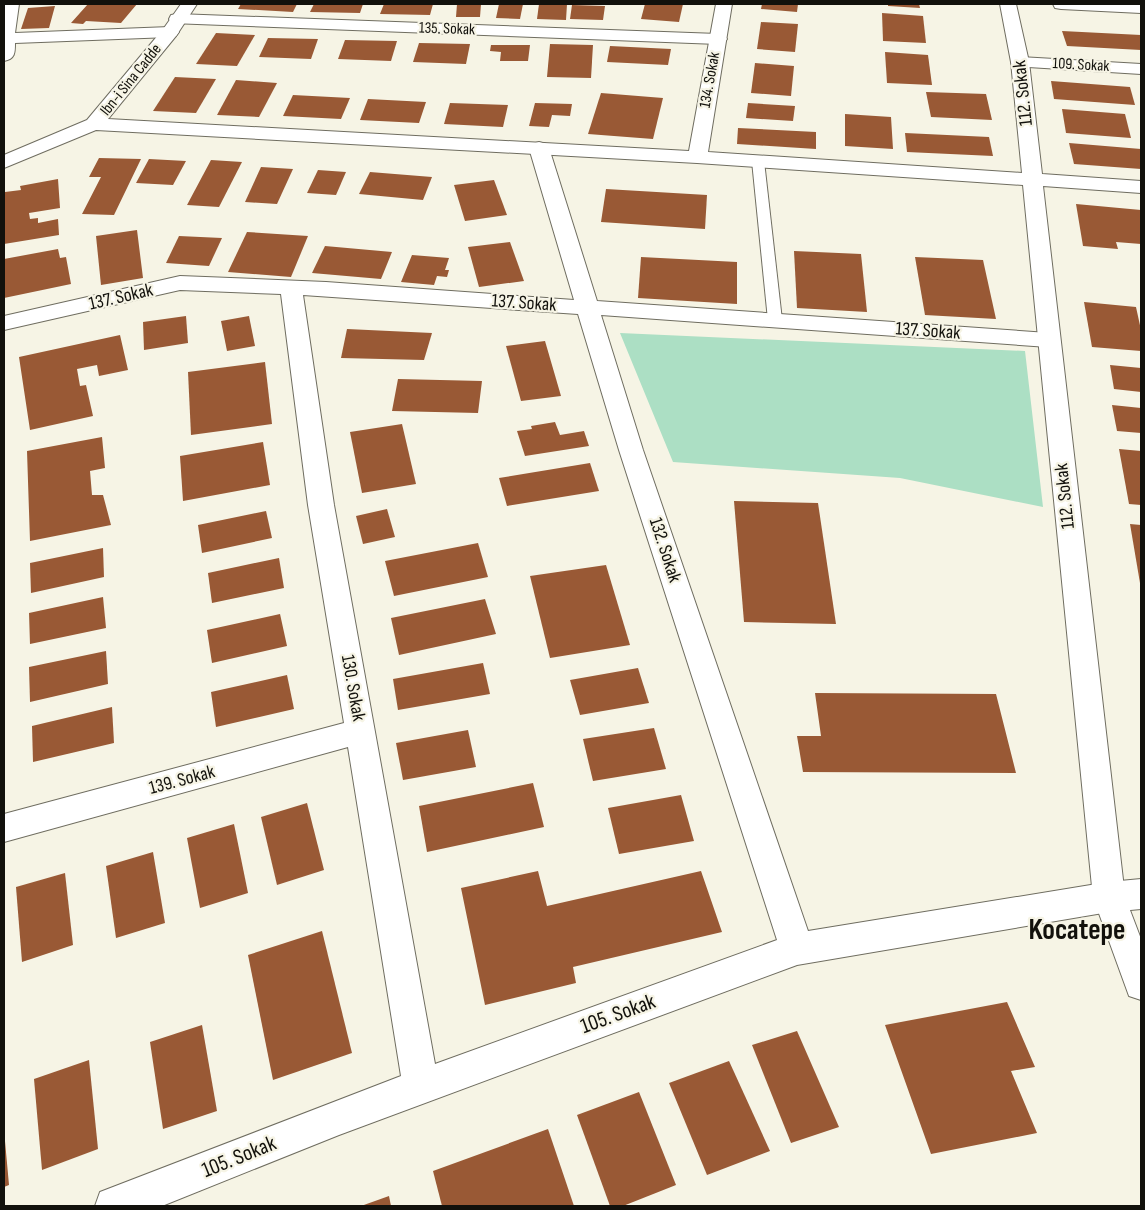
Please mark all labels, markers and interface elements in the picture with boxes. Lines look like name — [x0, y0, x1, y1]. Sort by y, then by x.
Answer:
street label: 135. Sokak — [419, 19, 475, 39]
street label: Ibn-i Sina Cadde — [96, 40, 166, 120]
street label: 134. Sokak — [696, 51, 724, 109]
street label: 109. Sokak — [1052, 54, 1110, 76]
street label: 112. Sokak — [1008, 58, 1038, 127]
street label: 137. Sokak — [87, 278, 156, 316]
street label: 137. Sokak — [491, 289, 558, 317]
street label: 137. Sokak — [895, 317, 962, 345]
street label: 112. Sokak — [1050, 461, 1080, 530]
street label: 132. Sokak — [644, 515, 687, 586]
street label: 130. Sokak — [336, 653, 370, 724]
street label: 139. Sokak — [147, 760, 218, 800]
district label: Kocatepe — [1029, 913, 1126, 948]
street label: 105. Sokak — [577, 988, 660, 1040]
street label: 105. Sokak — [198, 1130, 281, 1184]

